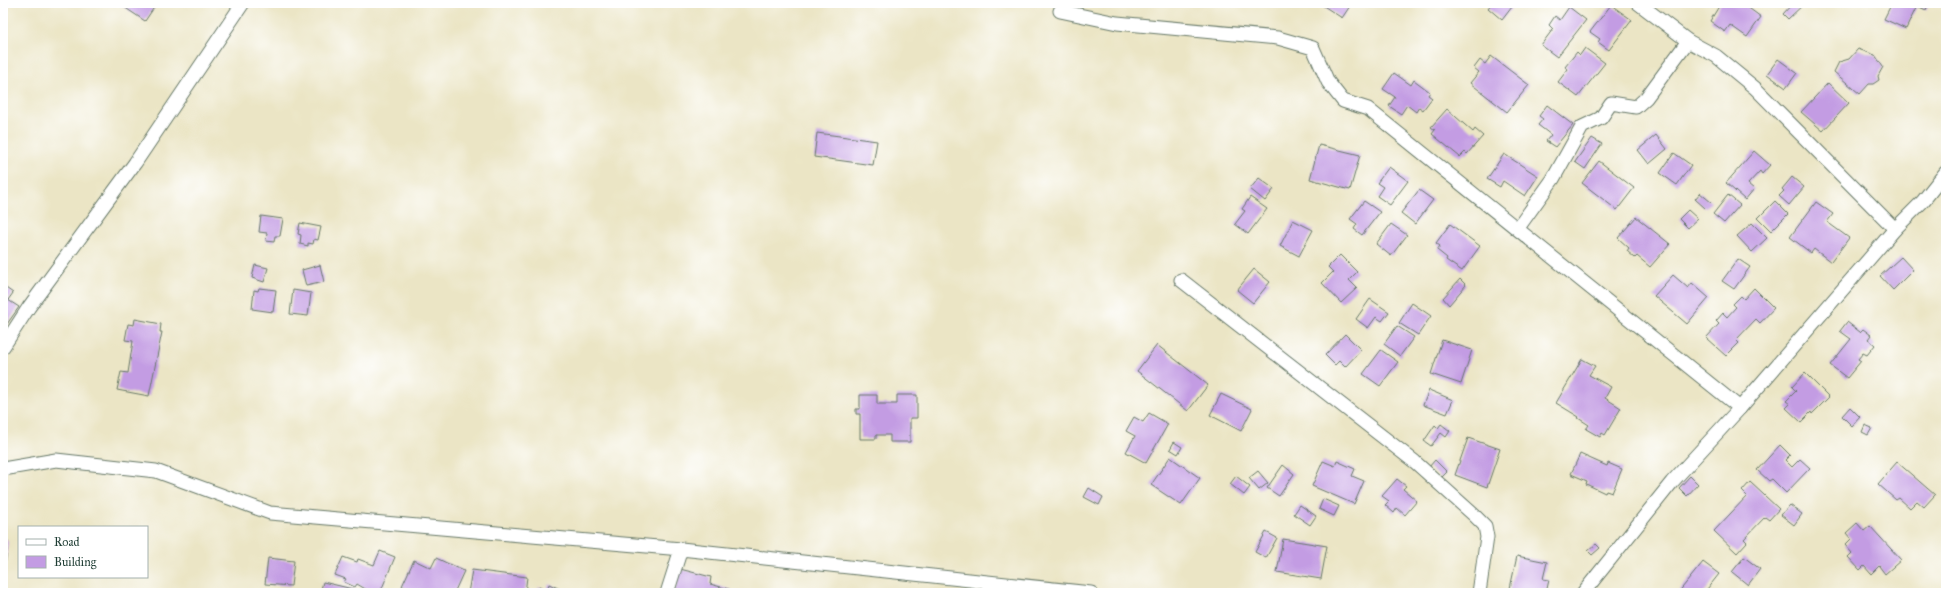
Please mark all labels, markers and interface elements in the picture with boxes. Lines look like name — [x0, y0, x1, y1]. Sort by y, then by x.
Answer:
legend — [18, 526, 148, 578]
text: Road — [54, 535, 80, 549]
text: Building — [54, 555, 97, 570]

